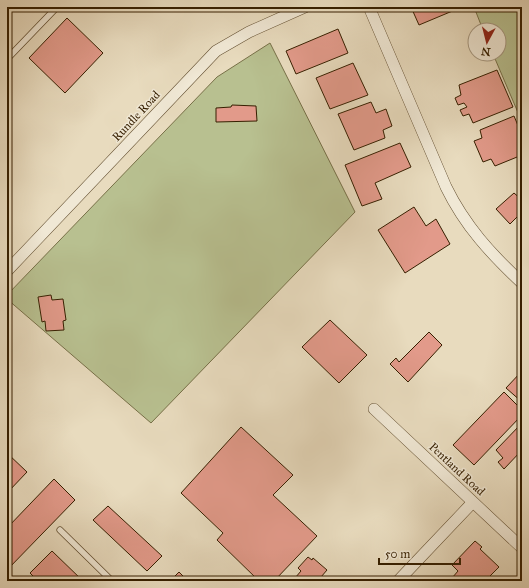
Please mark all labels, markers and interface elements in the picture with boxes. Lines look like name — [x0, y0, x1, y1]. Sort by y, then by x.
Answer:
north arrow — [467, 22, 507, 62]
text: N — [480, 44, 491, 58]
street label: Rundle Road — [109, 88, 163, 144]
street label: Pentland Road — [426, 440, 488, 498]
scale bar — [379, 540, 460, 566]
text: 50 m — [385, 547, 410, 561]

